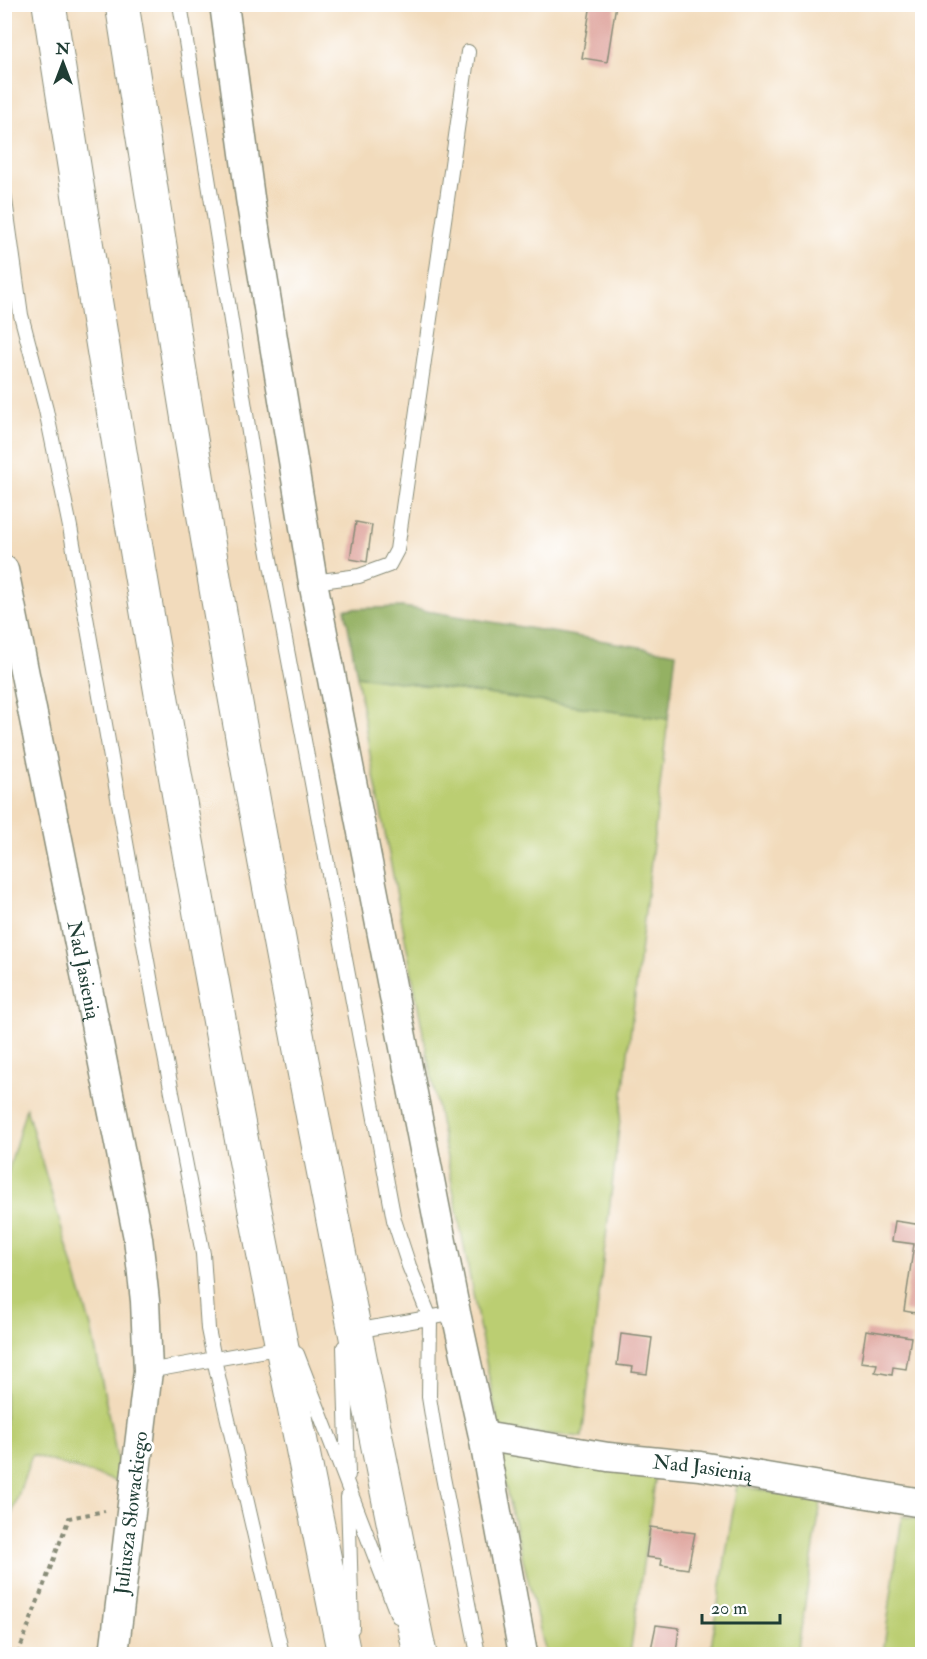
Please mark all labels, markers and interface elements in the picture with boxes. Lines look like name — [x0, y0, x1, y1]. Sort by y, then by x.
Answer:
north arrow — [33, 33, 93, 93]
text: N — [55, 39, 71, 59]
street label: Nad Jasienią — [62, 919, 107, 1023]
street label: Juliusza Słowackiego — [108, 1430, 153, 1597]
street label: Nad Jasienią — [652, 1449, 756, 1487]
scale bar — [702, 1587, 780, 1625]
text: 20 m — [711, 1597, 747, 1620]

